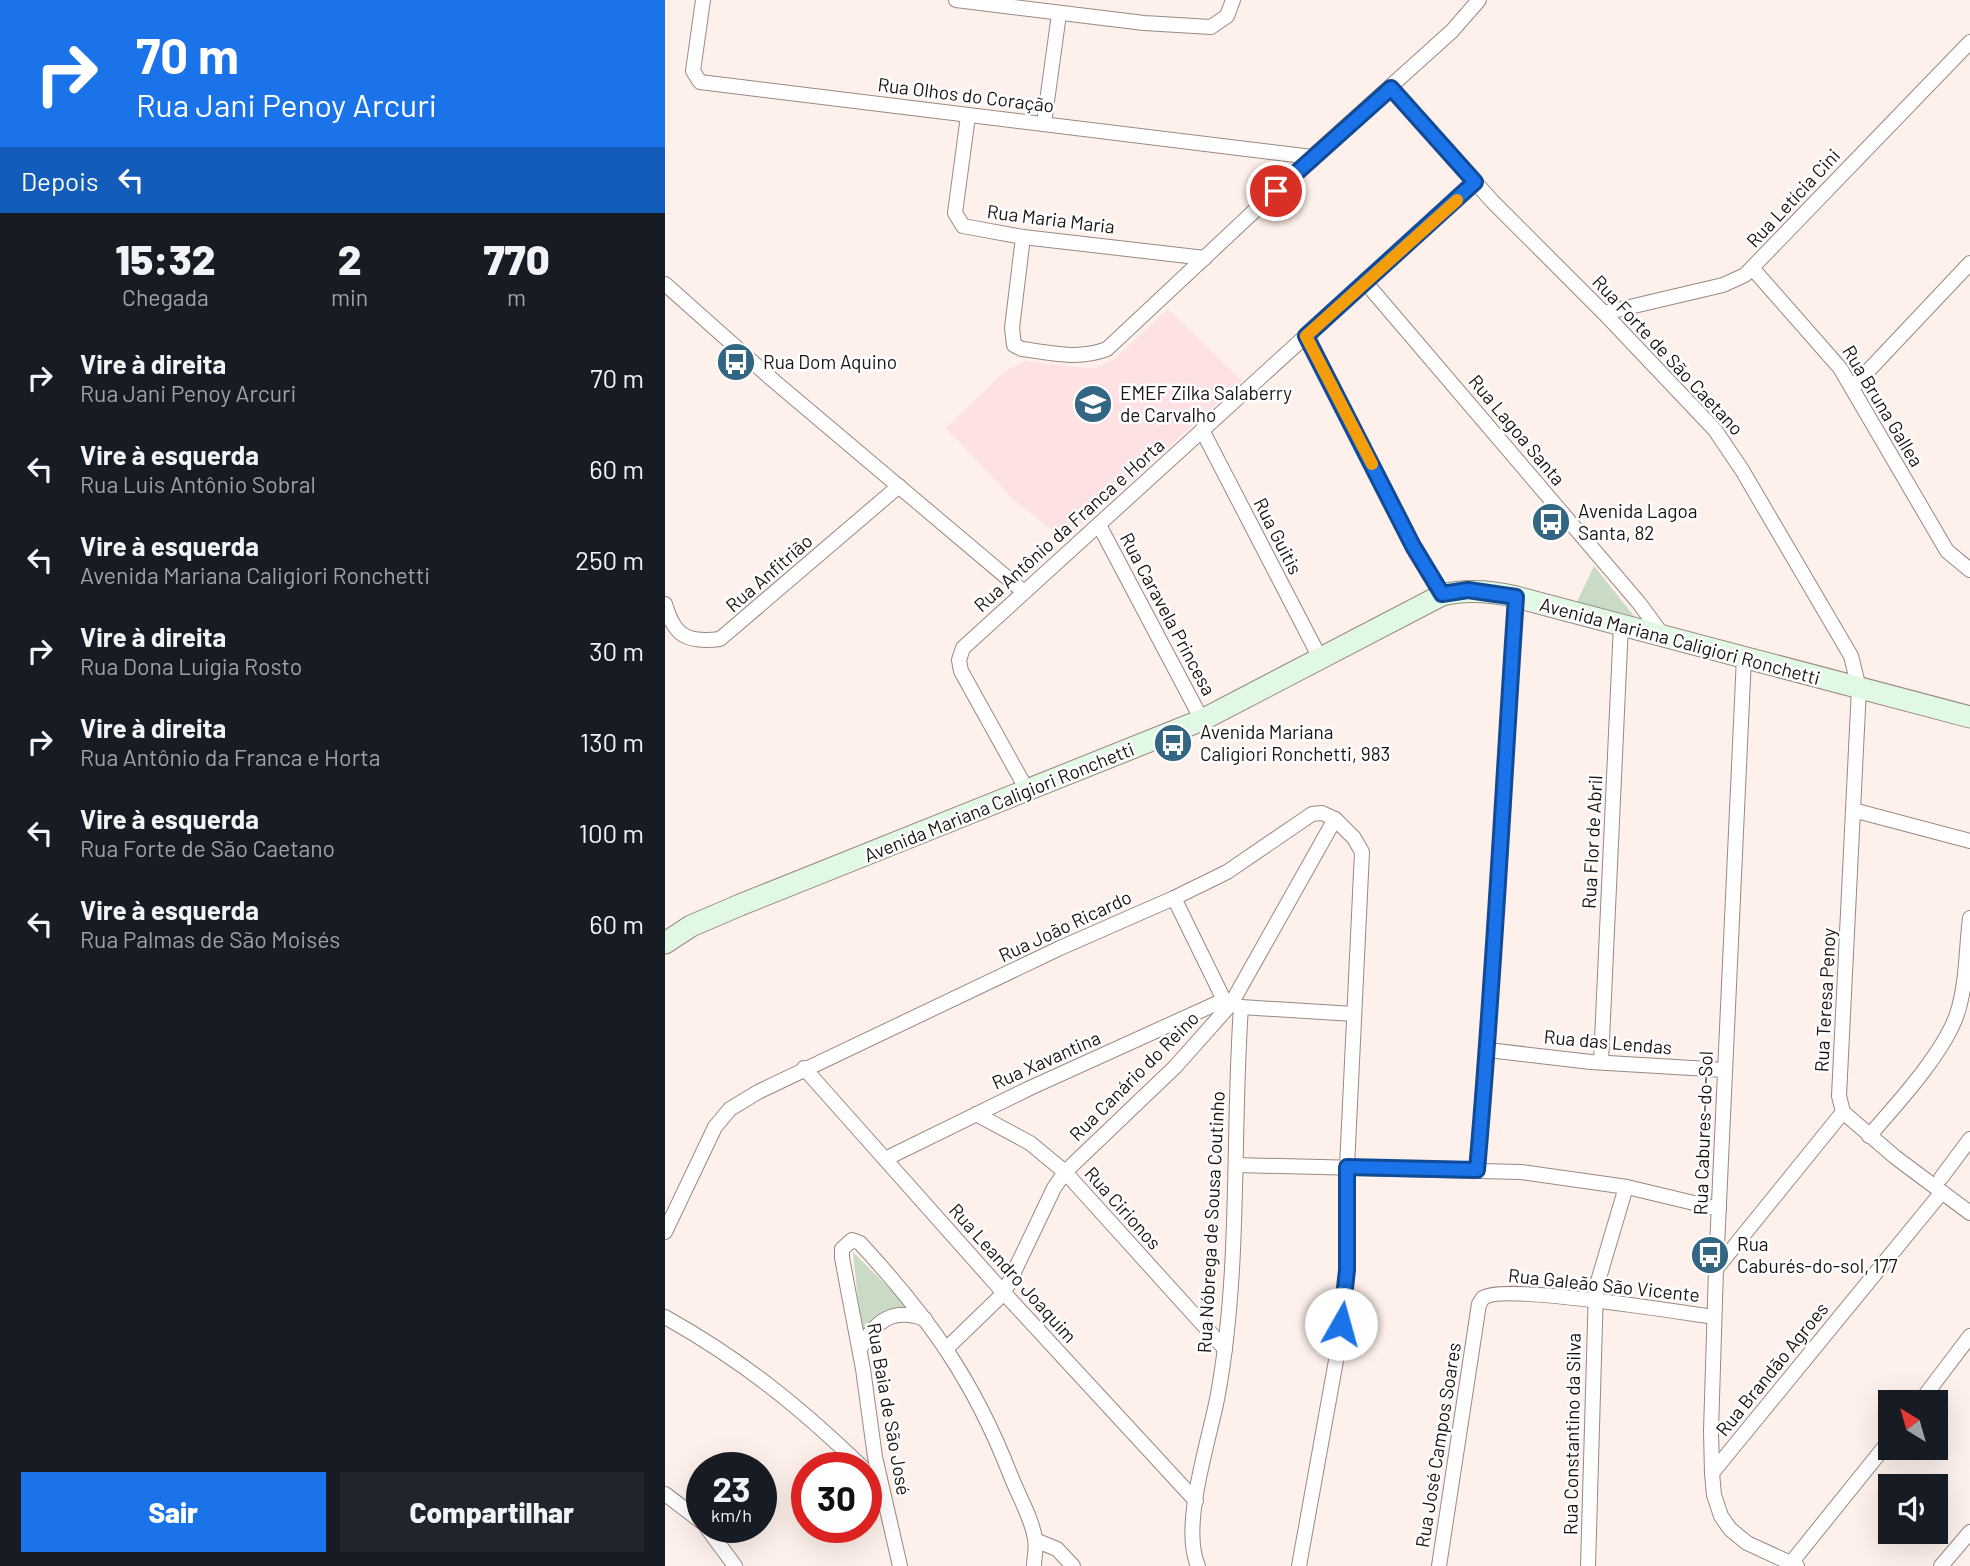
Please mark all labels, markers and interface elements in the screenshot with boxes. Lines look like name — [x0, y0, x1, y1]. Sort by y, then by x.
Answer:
text: 70 m — [136, 25, 239, 84]
icon: right — [21, 28, 112, 119]
street label: Rua Olhos do Coração — [876, 72, 1056, 117]
text: Rua Jani Penoy Arcuri — [136, 85, 437, 123]
street label: Rua Letícia Cini — [1741, 143, 1844, 252]
icon: left — [112, 161, 150, 199]
pin — [1246, 161, 1306, 221]
text: Depois — [21, 165, 98, 196]
icon: arrive — [1257, 172, 1295, 210]
street label: Rua Maria Maria — [986, 199, 1116, 238]
text: 15:32 — [115, 233, 216, 283]
text: 2 — [338, 233, 361, 283]
text: 770 — [483, 233, 550, 283]
street label: Rua Forte de São Caetano — [1588, 270, 1749, 440]
text: Chegada — [122, 283, 209, 311]
text: min — [331, 283, 368, 311]
text: m — [507, 283, 526, 311]
bus stop icon: Rua Dom Aquino — [715, 341, 757, 383]
street label: Rua Bruna Gallea — [1838, 341, 1929, 471]
text: Vire à direita — [80, 348, 226, 379]
place label: Rua Dom Aquino — [763, 350, 897, 373]
icon: right — [21, 359, 59, 397]
text: 70 m — [590, 362, 644, 393]
street label: Rua Lagoa Santa — [1464, 370, 1570, 490]
text: Rua Jani Penoy Arcuri — [80, 379, 296, 407]
place label: EMEF Zilka Salaberry de Carvalho — [1120, 381, 1292, 426]
school or university icon: EMEF Zilka Salaberry de Carvalho — [1072, 383, 1114, 425]
street label: Rua Antônio da Franca e Horta — [969, 433, 1169, 616]
text: Vire à esquerda — [80, 439, 259, 470]
icon: left — [21, 450, 59, 488]
text: 60 m — [589, 453, 644, 484]
text: Rua Luis Antônio Sobral — [80, 470, 316, 498]
street label: Rua Guitis — [1249, 494, 1308, 578]
place label: Avenida Lagoa Santa, 82 — [1578, 499, 1698, 544]
bus stop icon: Avenida Lagoa Santa, 82 — [1530, 501, 1572, 543]
street label: Rua Caravela Princesa — [1116, 528, 1221, 699]
street label: Rua Anfitrião — [721, 529, 817, 617]
text: Vire à esquerda — [80, 530, 259, 561]
icon: left — [21, 541, 59, 579]
text: 250 m — [575, 544, 644, 575]
text: Avenida Mariana Caligiori Ronchetti — [80, 561, 430, 589]
street label: Avenida Mariana Caligiori Ronchetti — [1537, 592, 1823, 689]
text: Vire à direita — [80, 621, 226, 652]
icon: right — [21, 632, 59, 670]
text: 30 m — [589, 635, 644, 666]
text: Rua Dona Luigia Rosto — [80, 652, 302, 680]
text: Vire à direita — [80, 712, 226, 743]
place label: Avenida Mariana Caligiori Ronchetti, 983 — [1200, 720, 1390, 765]
bus stop icon: Avenida Mariana Caligiori Ronchetti, 983 — [1152, 722, 1194, 764]
icon: right — [21, 723, 59, 761]
text: 130 m — [580, 726, 644, 757]
street label: Avenida Mariana Caligiori Ronchetti — [860, 737, 1137, 866]
text: Rua Antônio da Franca e Horta — [80, 743, 380, 771]
street label: Rua Flor de Abril — [1577, 775, 1606, 909]
text: Vire à esquerda — [80, 803, 259, 834]
icon: left — [21, 814, 59, 852]
text: 100 m — [579, 817, 644, 848]
text: Rua Forte de São Caetano — [80, 834, 335, 862]
street label: Rua João Ricardo — [995, 885, 1135, 966]
text: Vire à esquerda — [80, 894, 259, 925]
icon: left — [21, 905, 59, 943]
text: 60 m — [589, 908, 644, 939]
text: Rua Palmas de São Moisés — [80, 925, 340, 953]
street label: Rua Teresa Penoy — [1809, 927, 1840, 1073]
street label: Rua Canário do Reino — [1064, 1006, 1203, 1145]
street label: Rua das Lendas — [1543, 1024, 1673, 1059]
street label: Rua Xavantina — [988, 1025, 1104, 1094]
street label: Rua Cabures-do-Sol — [1688, 1050, 1717, 1216]
street label: Rua Nóbrega de Sousa Coutinho — [1192, 1090, 1229, 1354]
street label: Rua Cirionos — [1080, 1162, 1167, 1254]
street label: Rua Leandro Joaquim — [945, 1198, 1082, 1347]
place label: Rua Caburés-do-sol, 177 — [1737, 1232, 1898, 1277]
bus stop icon: Rua Caburés-do-sol, 177 — [1689, 1234, 1731, 1276]
street label: Rua Galeão São Vicente — [1507, 1263, 1701, 1306]
position arrow — [1304, 1287, 1378, 1361]
street label: Rua Brandão Agroes — [1711, 1297, 1833, 1440]
street label: Rua Baia de São José — [863, 1321, 916, 1497]
street label: Rua Constantino da Silva — [1558, 1333, 1585, 1535]
street label: Rua José Campos Soares — [1410, 1341, 1465, 1549]
north arrow — [1878, 1390, 1948, 1460]
map controls — [1878, 1390, 1948, 1544]
speed limit sign: 30 — [791, 1452, 882, 1543]
text: 23 — [712, 1467, 751, 1509]
button: Sair — [21, 1472, 326, 1552]
button: Compartilhar — [340, 1472, 644, 1552]
button: sound — [1878, 1474, 1948, 1544]
text: km/h — [711, 1504, 752, 1526]

